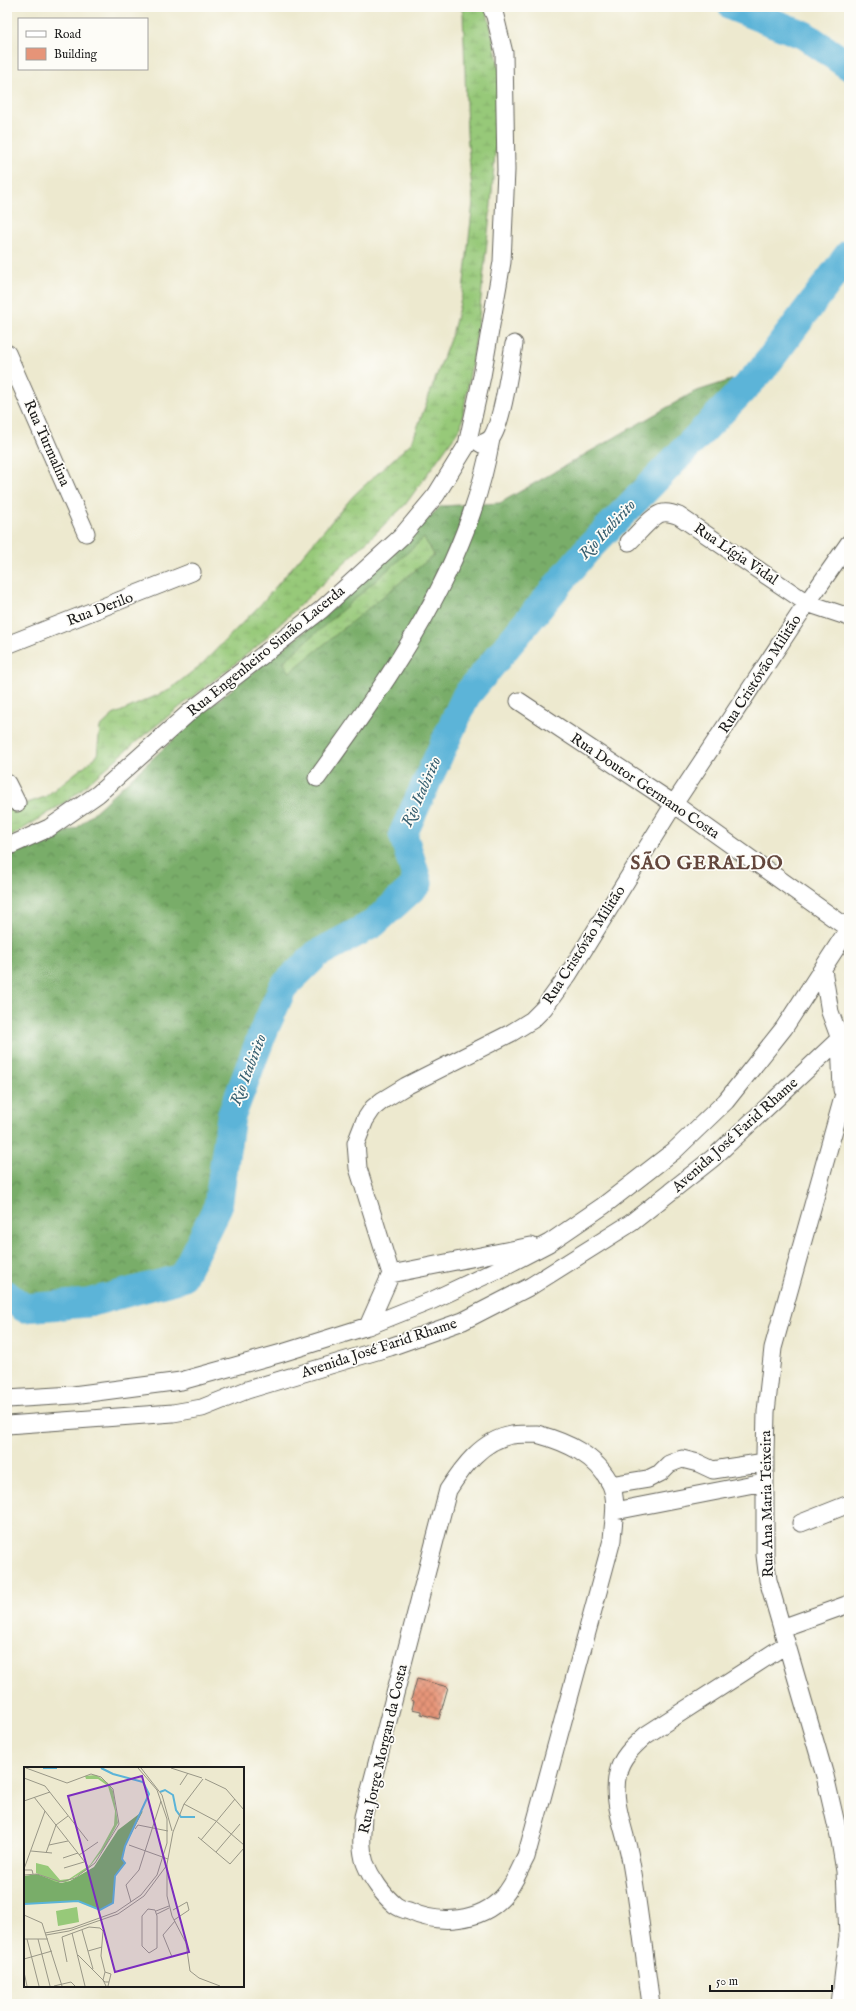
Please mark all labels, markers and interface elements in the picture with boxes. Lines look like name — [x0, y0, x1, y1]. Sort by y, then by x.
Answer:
legend — [18, 18, 148, 70]
text: Road — [54, 27, 82, 42]
text: Building — [54, 47, 98, 62]
street label: Rua Turmalina — [20, 397, 75, 490]
water label: Rio Itabirito — [575, 496, 641, 564]
street label: Rua Lígia Vidal — [690, 519, 783, 590]
street label: Rua Engenheiro Simão Lacerda — [183, 581, 349, 721]
street label: Rua Derilo — [64, 588, 136, 630]
street label: Rua Cristóvão Militão — [715, 611, 805, 737]
street label: Rua Doutor Germano Costa — [567, 729, 724, 843]
water label: Rio Itabirito — [398, 754, 446, 830]
district label: SÃO GERALDO — [630, 851, 784, 876]
street label: Rua Cristóvão Militão — [539, 882, 629, 1008]
water label: Rio Itabirito — [226, 1031, 272, 1108]
street label: Avenida José Farid Rhame — [667, 1073, 802, 1197]
street label: Avenida José Farid Rhame — [298, 1314, 460, 1383]
street label: Rua Ana Maria Teixeira — [756, 1430, 778, 1578]
street label: Rua Jorge Morgan da Costa — [354, 1662, 412, 1836]
inset map — [24, 1767, 244, 1987]
scale bar — [710, 1967, 832, 1993]
text: 50 m — [716, 1974, 738, 1989]

